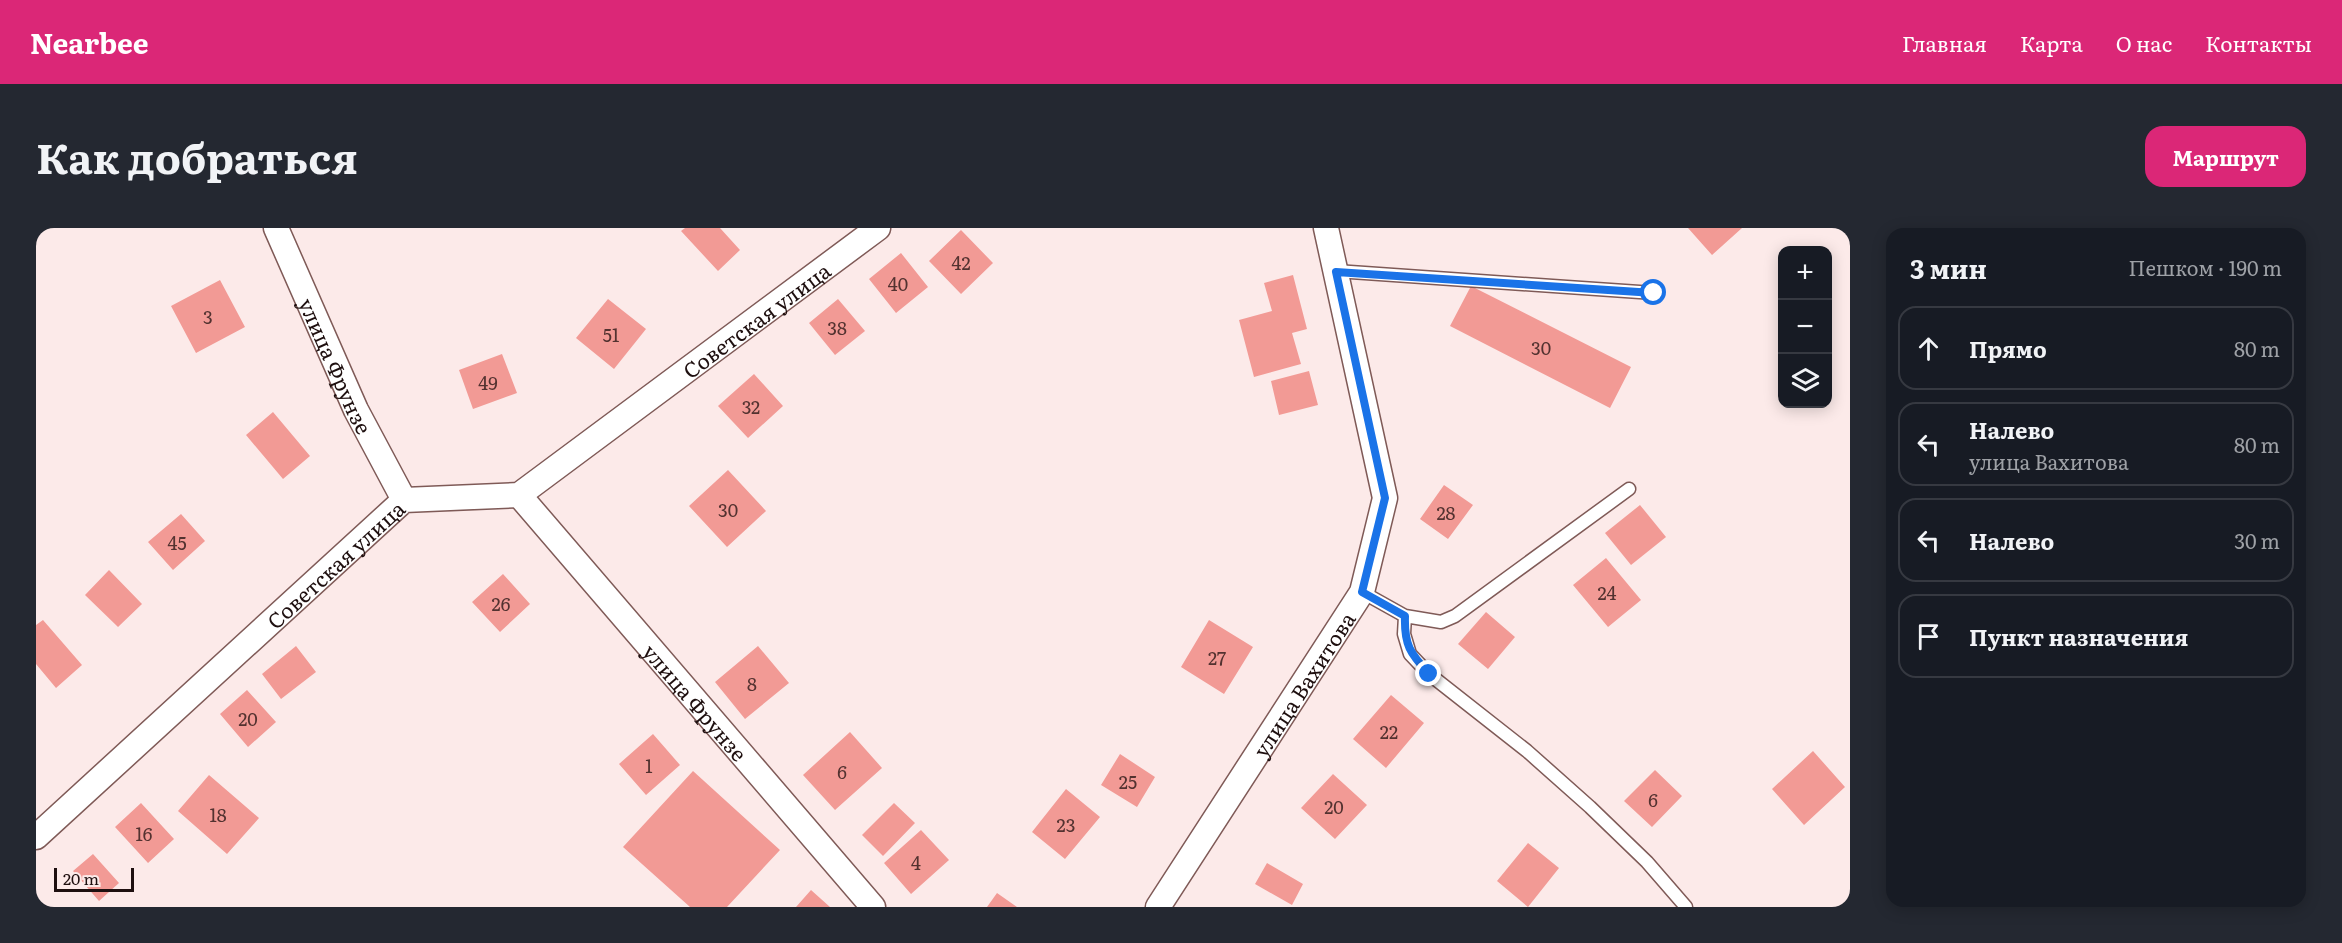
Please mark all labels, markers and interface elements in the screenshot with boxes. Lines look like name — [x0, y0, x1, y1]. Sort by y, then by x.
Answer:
text: Nearbee — [30, 21, 149, 63]
text: Главная — [1902, 27, 1987, 58]
text: Карта — [2020, 27, 2083, 58]
text: О нас — [2116, 27, 2172, 58]
text: Контакты — [2205, 27, 2312, 58]
text: Как добраться — [36, 125, 358, 187]
button: Маршрут — [2145, 126, 2306, 187]
map controls — [1778, 246, 1832, 408]
button: + — [1778, 246, 1832, 300]
text: 3 мин — [1910, 248, 1987, 287]
house number: 42 — [951, 249, 971, 276]
text: Пешком · 190 m — [2129, 252, 2282, 282]
street label: Советская улица — [675, 253, 837, 384]
house number: 40 — [888, 270, 908, 297]
route start — [1640, 279, 1666, 305]
street label: улица Фрунзе — [293, 292, 381, 439]
button: − — [1778, 300, 1832, 354]
house number: 3 — [203, 303, 213, 330]
house number: 38 — [827, 314, 847, 341]
house number: 51 — [603, 321, 619, 348]
icon: ahead — [1912, 332, 1945, 365]
text: Прямо — [1969, 332, 2047, 365]
text: 80 m — [2234, 333, 2280, 363]
house number: 30 — [1531, 334, 1551, 361]
button: layers — [1778, 354, 1832, 408]
house number: 49 — [478, 369, 498, 396]
house number: 32 — [742, 393, 760, 420]
text: Налево — [1969, 413, 2054, 446]
icon: left — [1912, 428, 1945, 461]
text: 80 m — [2234, 429, 2280, 459]
text: улица Вахитова — [1969, 446, 2129, 476]
street label: Советская улица — [259, 492, 411, 635]
house number: 30 — [718, 496, 738, 523]
house number: 28 — [1436, 499, 1456, 526]
icon: left — [1912, 524, 1945, 557]
text: Налево — [1969, 524, 2054, 557]
text: 30 m — [2234, 525, 2280, 555]
house number: 45 — [167, 529, 187, 556]
house number: 24 — [1597, 579, 1617, 606]
house number: 26 — [492, 590, 511, 617]
street label: улица Вахитова — [1244, 604, 1362, 763]
icon: arrive — [1912, 620, 1945, 653]
text: Пункт назначения — [1969, 620, 2188, 653]
street label: улица Фрунзе — [637, 636, 756, 767]
house number: 27 — [1208, 644, 1226, 671]
route end — [1415, 660, 1441, 686]
house number: 8 — [747, 670, 757, 697]
house number: 20 — [238, 705, 258, 732]
house number: 22 — [1380, 718, 1398, 745]
house number: 1 — [645, 752, 653, 779]
house number: 6 — [837, 758, 847, 785]
house number: 25 — [1119, 768, 1137, 795]
house number: 6 — [1648, 786, 1658, 813]
house number: 20 — [1324, 793, 1344, 820]
house number: 18 — [209, 801, 227, 828]
house number: 23 — [1057, 811, 1075, 838]
house number: 16 — [136, 820, 153, 847]
house number: 4 — [911, 849, 921, 876]
scale bar — [54, 865, 134, 892]
text: 20 m — [63, 866, 99, 890]

